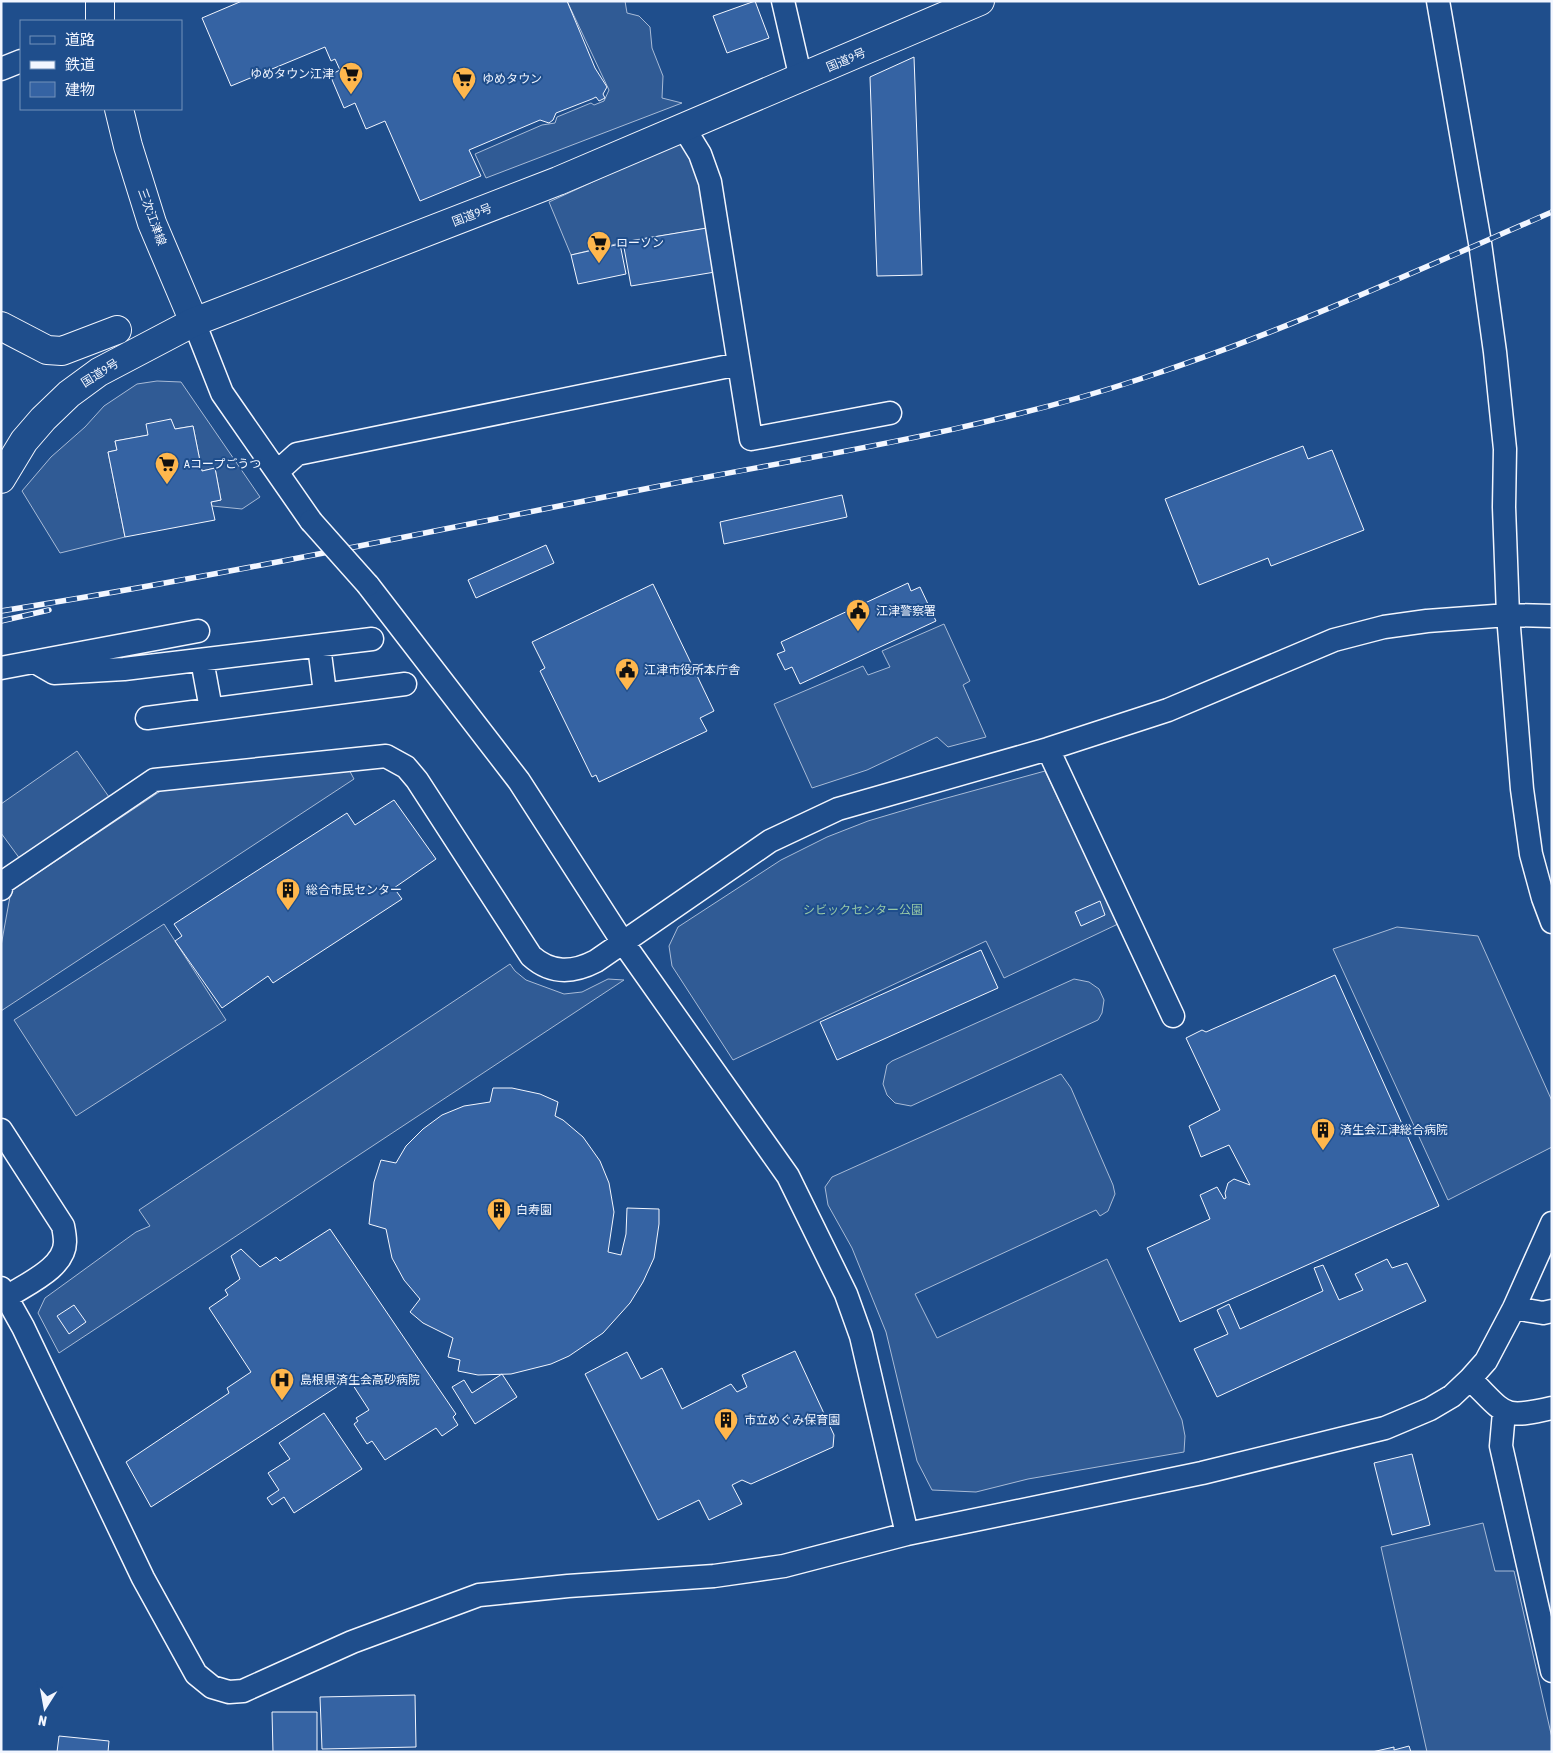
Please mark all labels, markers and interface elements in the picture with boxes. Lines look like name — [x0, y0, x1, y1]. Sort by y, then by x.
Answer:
legend — [20, 20, 182, 110]
text: 道路 — [65, 31, 95, 48]
street label: 国道9号 — [824, 45, 868, 75]
text: 鉄道 — [65, 56, 95, 73]
supermarket icon: ゆめタウン江津 — [338, 61, 364, 95]
supermarket icon: ゆめタウン — [451, 66, 477, 100]
place label: ゆめタウン江津 — [250, 67, 334, 81]
place label: ゆめタウン — [482, 72, 542, 86]
text: 建物 — [65, 81, 95, 98]
street label: 三次江津線 — [135, 186, 169, 248]
street label: 国道9号 — [450, 201, 494, 229]
supermarket icon: ローソン — [586, 230, 612, 264]
place label: ローソン — [616, 236, 664, 250]
street label: 国道9号 — [79, 356, 121, 390]
supermarket icon: Aコープごうつ — [154, 451, 180, 485]
place label: Aコープごうつ — [184, 457, 261, 471]
public building icon: 江津警察署 — [845, 598, 871, 632]
place label: 江津警察署 — [876, 604, 936, 618]
public building icon: 江津市役所本庁舎 — [614, 657, 640, 691]
place label: 江津市役所本庁舎 — [644, 663, 740, 677]
building icon: 総合市民センター — [275, 877, 301, 911]
place label: 総合市民センター — [306, 883, 402, 897]
park label: シビックセンター公園 — [803, 903, 923, 917]
building icon: 済生会江津総合病院 — [1310, 1117, 1336, 1151]
place label: 済生会江津総合病院 — [1340, 1123, 1448, 1137]
building icon: 白寿園 — [486, 1197, 512, 1231]
place label: 白寿園 — [516, 1203, 552, 1217]
hospital icon: 島根県済生会高砂病院 — [269, 1367, 295, 1401]
place label: 島根県済生会高砂病院 — [300, 1373, 420, 1387]
building icon: 市立めぐみ保育園 — [713, 1407, 739, 1441]
place label: 市立めぐみ保育園 — [744, 1413, 840, 1427]
north arrow — [20, 1683, 70, 1733]
text: N — [37, 1712, 48, 1729]

